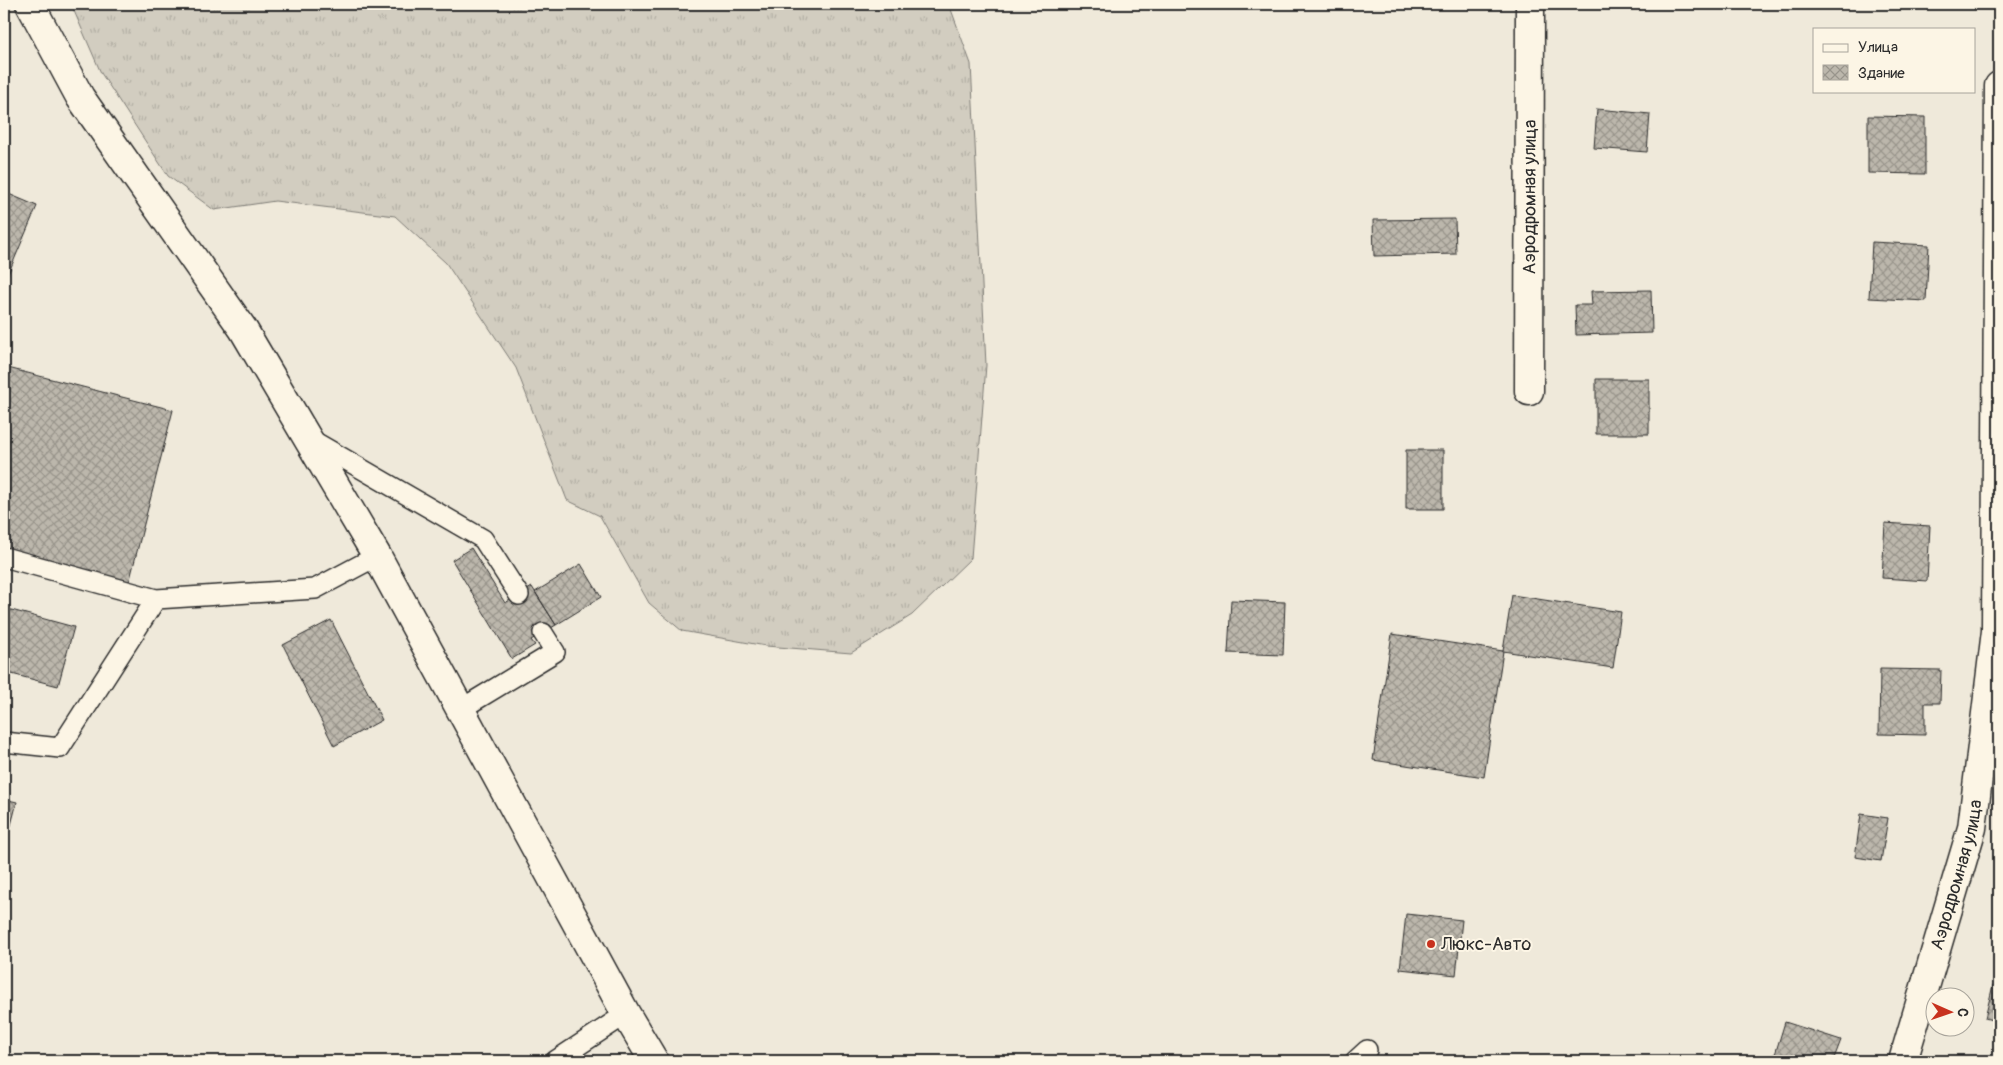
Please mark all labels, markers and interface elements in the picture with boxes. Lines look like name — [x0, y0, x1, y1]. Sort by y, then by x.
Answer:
legend — [1813, 28, 1976, 92]
text: Улица — [1858, 38, 1898, 57]
text: Здание — [1858, 64, 1905, 83]
street label: Аэродромная улица — [1518, 119, 1542, 275]
street label: Аэродромная улица — [1926, 798, 1987, 953]
place label: Люкс-Авто — [1440, 933, 1531, 956]
marker: Люкс-Авто — [1425, 938, 1437, 950]
north arrow — [1926, 988, 1976, 1038]
text: С — [1954, 1008, 1971, 1017]

